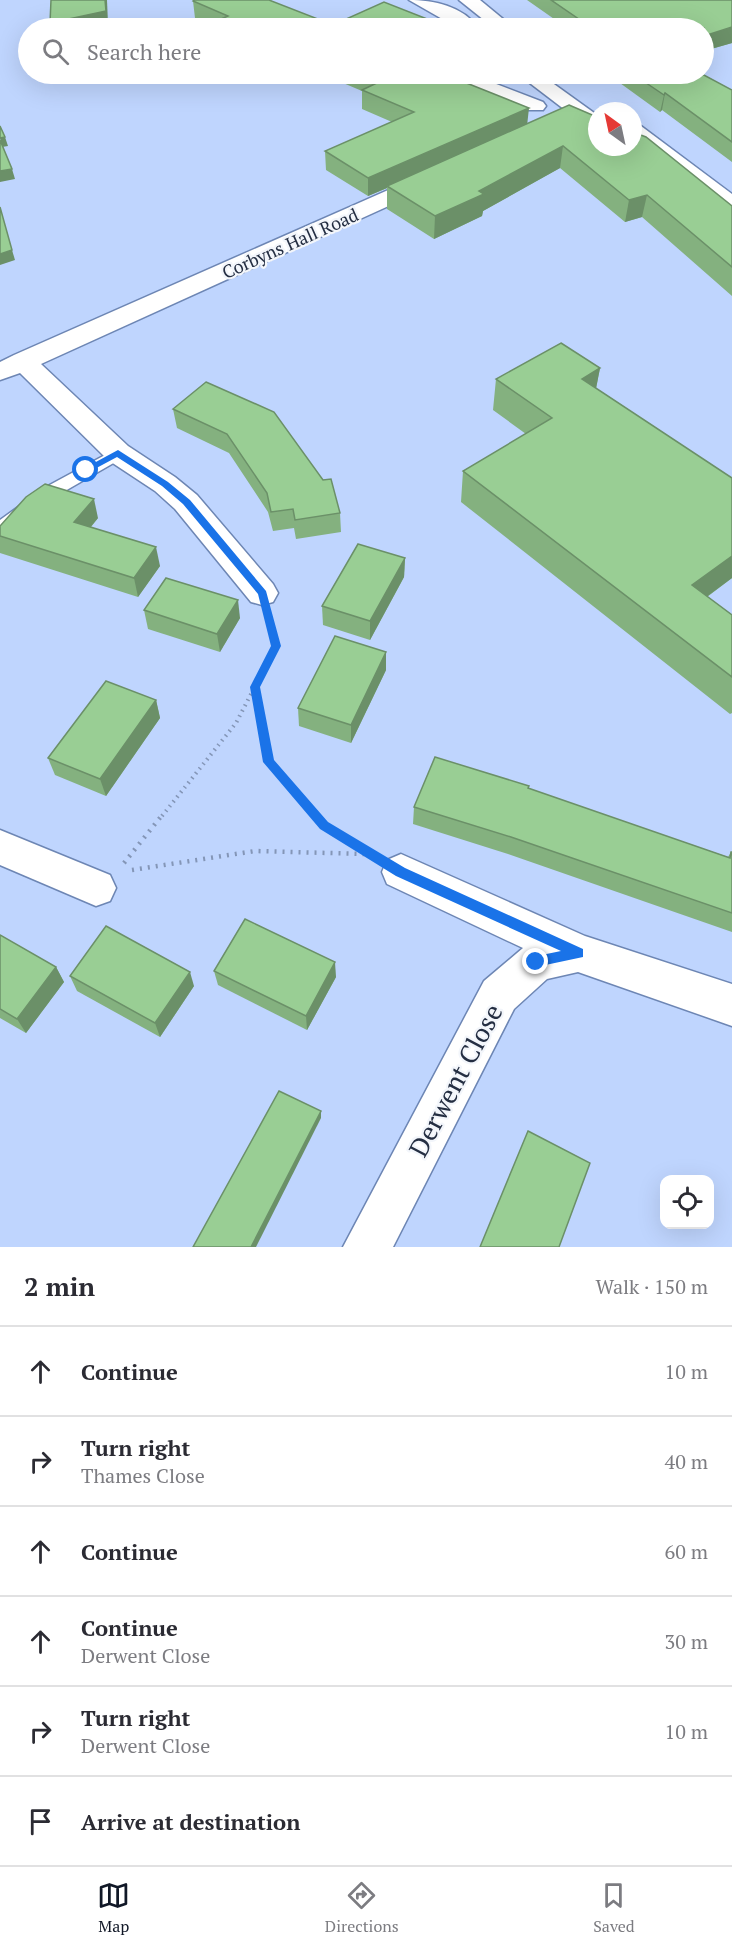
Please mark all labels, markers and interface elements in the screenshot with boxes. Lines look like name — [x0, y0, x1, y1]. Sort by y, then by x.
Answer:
search box — [18, 18, 714, 84]
icon: search — [39, 35, 72, 68]
text: Search here — [87, 37, 201, 66]
north arrow — [588, 102, 642, 156]
street label: Corbyns Hall Road — [218, 202, 362, 284]
route start — [72, 456, 98, 482]
route end — [522, 948, 548, 974]
street label: Derwent Close — [401, 998, 509, 1162]
map controls — [660, 1175, 714, 1229]
button: locate — [660, 1175, 714, 1229]
text: 2 min — [24, 1269, 95, 1303]
text: Walk · 150 m — [596, 1273, 708, 1300]
icon: ahead — [24, 1355, 57, 1388]
text: Continue — [81, 1357, 178, 1386]
text: 10 m — [665, 1358, 708, 1385]
text: Turn right — [81, 1433, 190, 1462]
icon: right — [24, 1445, 57, 1478]
text: 40 m — [665, 1448, 708, 1475]
text: Thames Close — [81, 1462, 205, 1489]
icon: ahead — [24, 1535, 57, 1568]
text: Continue — [81, 1537, 178, 1566]
text: 60 m — [665, 1538, 708, 1565]
text: Continue — [81, 1613, 178, 1642]
icon: ahead — [24, 1625, 57, 1658]
text: 30 m — [665, 1628, 708, 1655]
text: Derwent Close — [81, 1642, 210, 1669]
text: Turn right — [81, 1703, 190, 1732]
icon: right — [24, 1715, 57, 1748]
text: 10 m — [665, 1718, 708, 1745]
text: Derwent Close — [81, 1732, 210, 1759]
icon: arrive — [24, 1805, 57, 1838]
text: Arrive at destination — [81, 1807, 300, 1836]
tab: Map — [97, 1879, 130, 1937]
tab: Directions — [325, 1879, 399, 1937]
tab: Saved — [593, 1879, 635, 1937]

